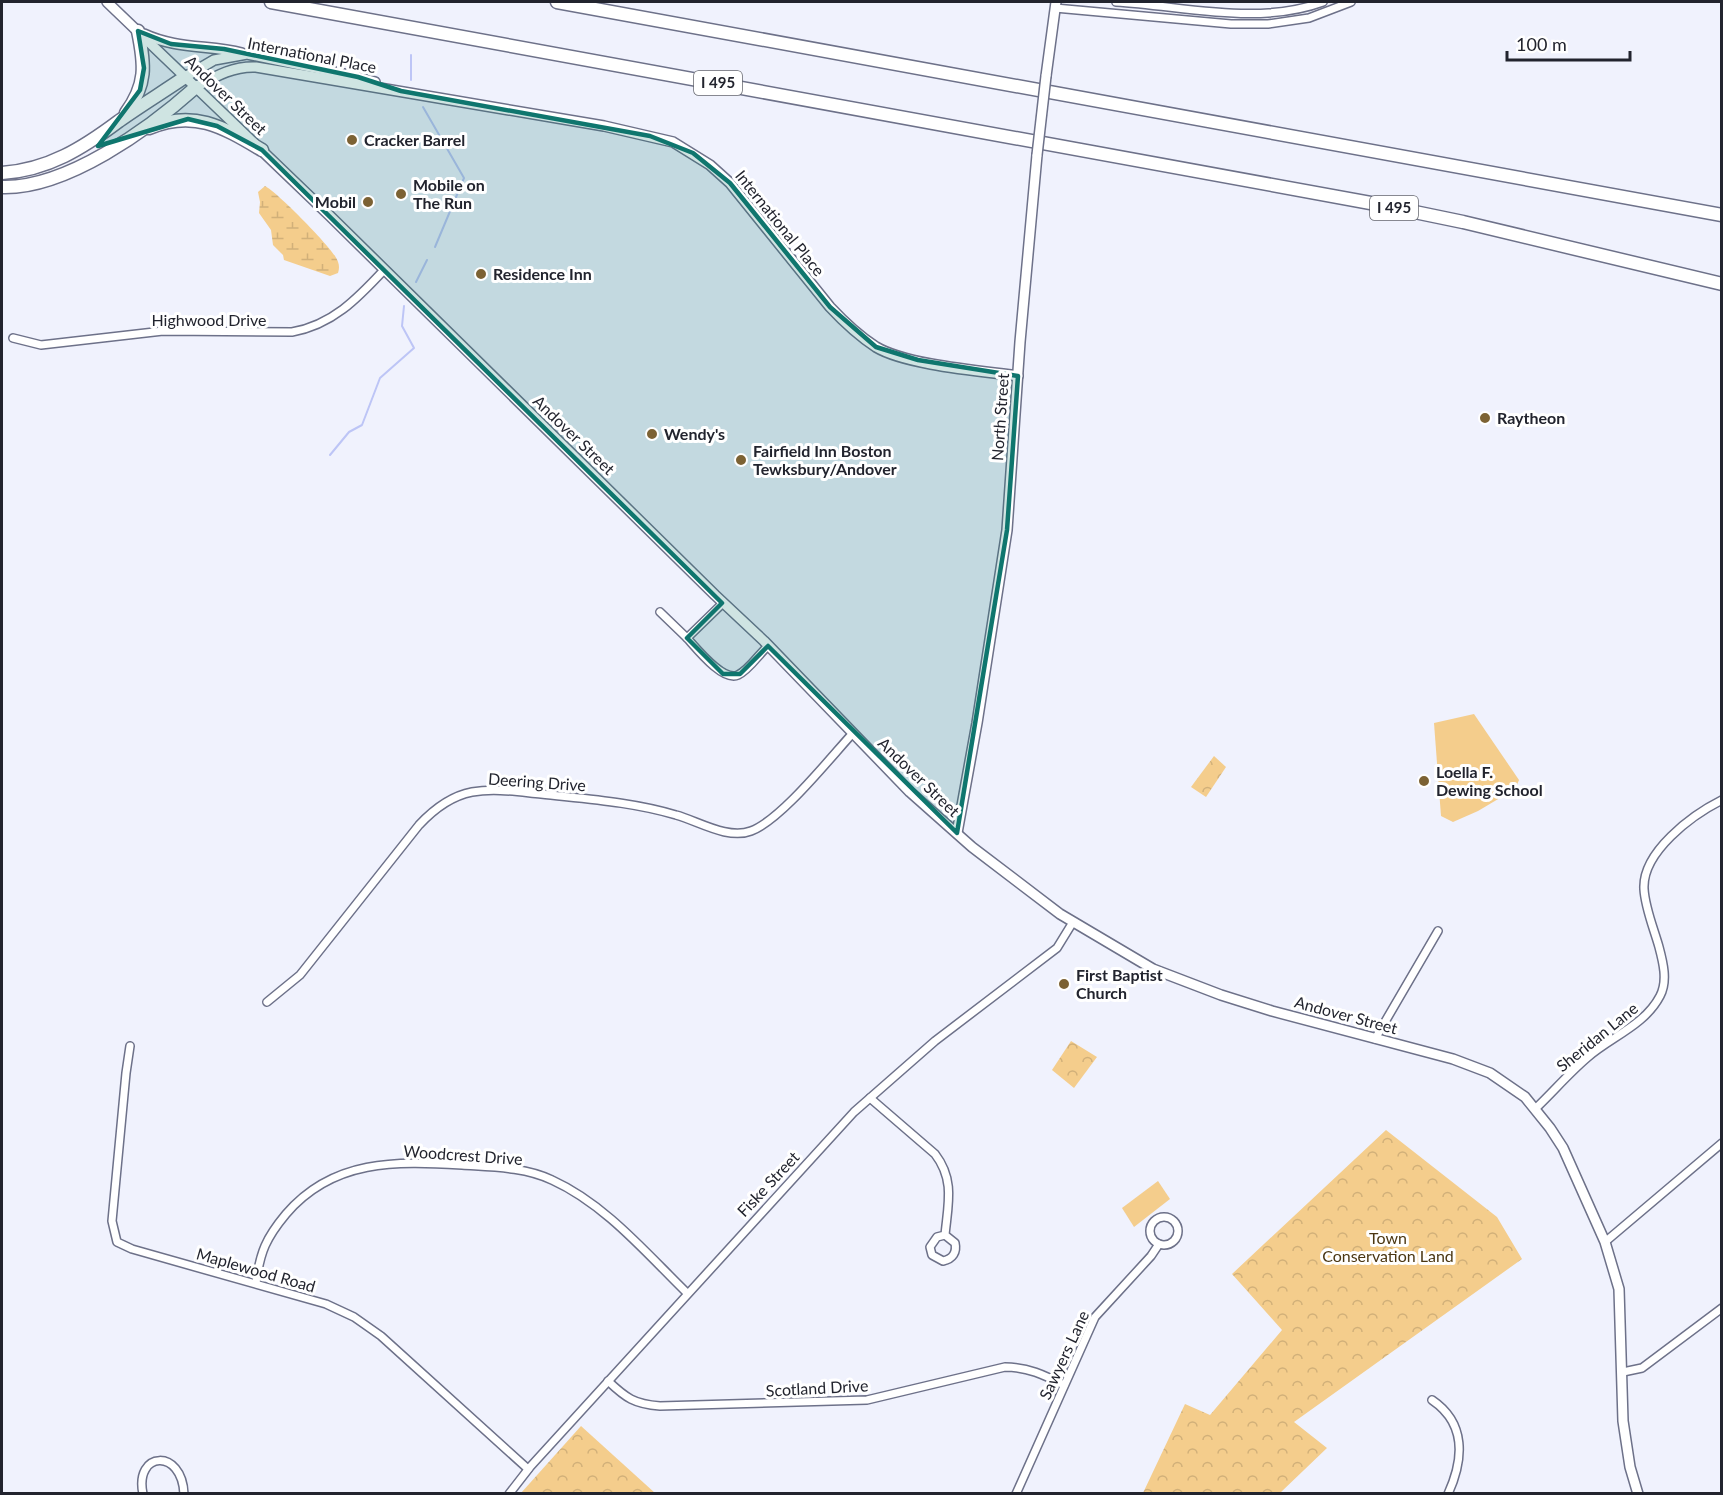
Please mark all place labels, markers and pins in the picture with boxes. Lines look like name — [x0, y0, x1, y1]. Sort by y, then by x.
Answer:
place label: Cracker Barrel — [364, 130, 465, 149]
marker: Cracker Barrel — [345, 133, 359, 147]
place label: Mobile on The Run — [413, 175, 485, 212]
marker: Mobile on The Run — [394, 187, 408, 201]
place label: Mobil — [315, 192, 356, 211]
marker: Mobil — [361, 195, 375, 209]
place label: Residence Inn — [493, 264, 592, 283]
marker: Residence Inn — [474, 267, 488, 281]
place label: Raytheon — [1497, 408, 1565, 427]
marker: Raytheon — [1478, 411, 1492, 425]
place label: Wendy's — [664, 424, 725, 443]
marker: Wendy's — [645, 427, 659, 441]
place label: Fairfield Inn Boston Tewksbury/Andover — [753, 441, 897, 478]
marker: Fairfield Inn Boston Tewksbury/Andover — [734, 453, 748, 467]
place label: Loella F. Dewing School — [1436, 762, 1543, 799]
marker: Loella F. Dewing School — [1417, 774, 1431, 788]
place label: First Baptist Church — [1076, 965, 1163, 1002]
marker: First Baptist Church — [1057, 977, 1071, 991]

